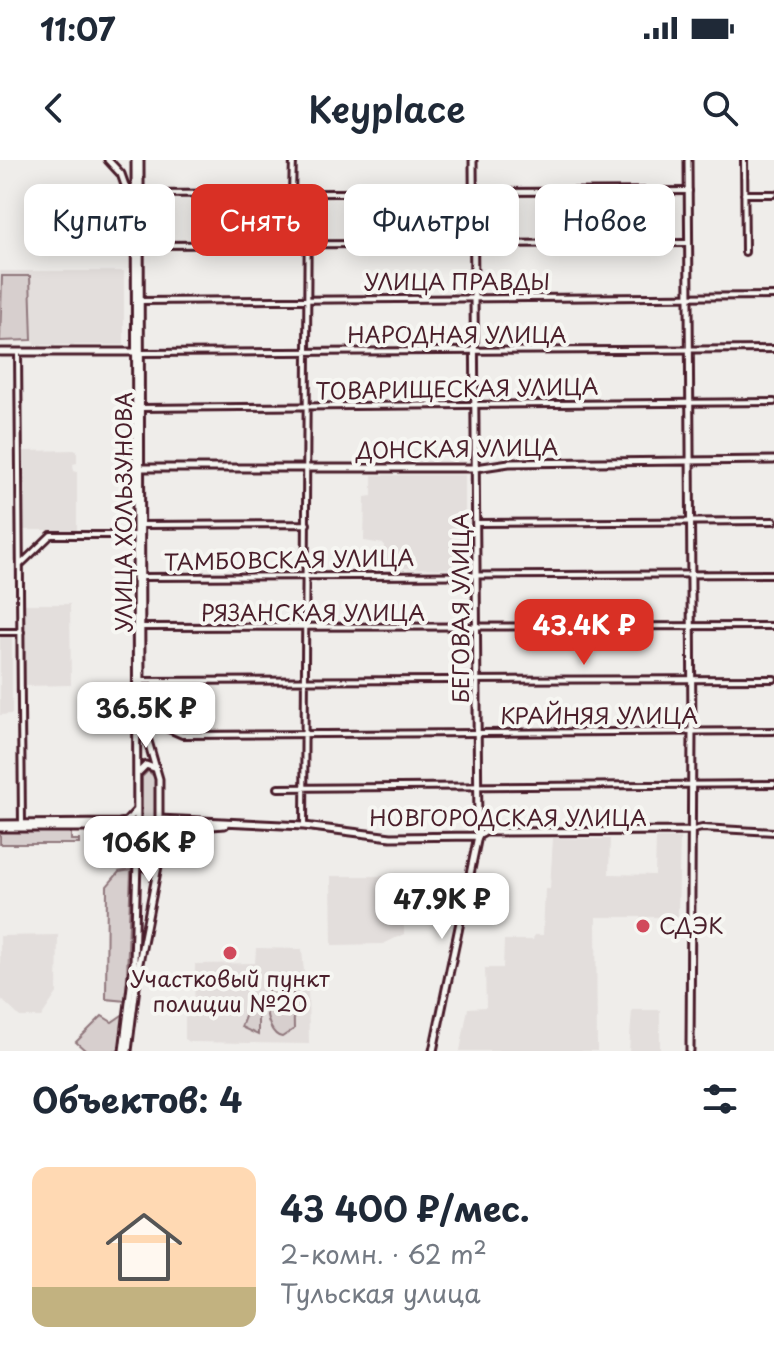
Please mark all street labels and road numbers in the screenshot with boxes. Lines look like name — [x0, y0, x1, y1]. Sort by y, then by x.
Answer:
street label: УЛИЦА ПРАВДЫ — [364, 264, 550, 297]
street label: НАРОДНАЯ УЛИЦА — [347, 317, 567, 350]
street label: ТОВАРИЩЕСКАЯ УЛИЦА — [315, 369, 599, 406]
street label: УЛИЦА ХОЛЬЗУНОВА — [106, 392, 139, 632]
street label: ДОНСКАЯ УЛИЦА — [354, 429, 559, 466]
street label: БЕГОВАЯ УЛИЦА — [443, 512, 476, 704]
street label: ТАМБОВСКАЯ УЛИЦА — [163, 540, 415, 577]
street label: РЯЗАНСКАЯ УЛИЦА — [201, 595, 425, 628]
street label: КРАЙНЯЯ УЛИЦА — [500, 698, 698, 731]
street label: НОВГОРОДСКАЯ УЛИЦА — [369, 800, 647, 833]

